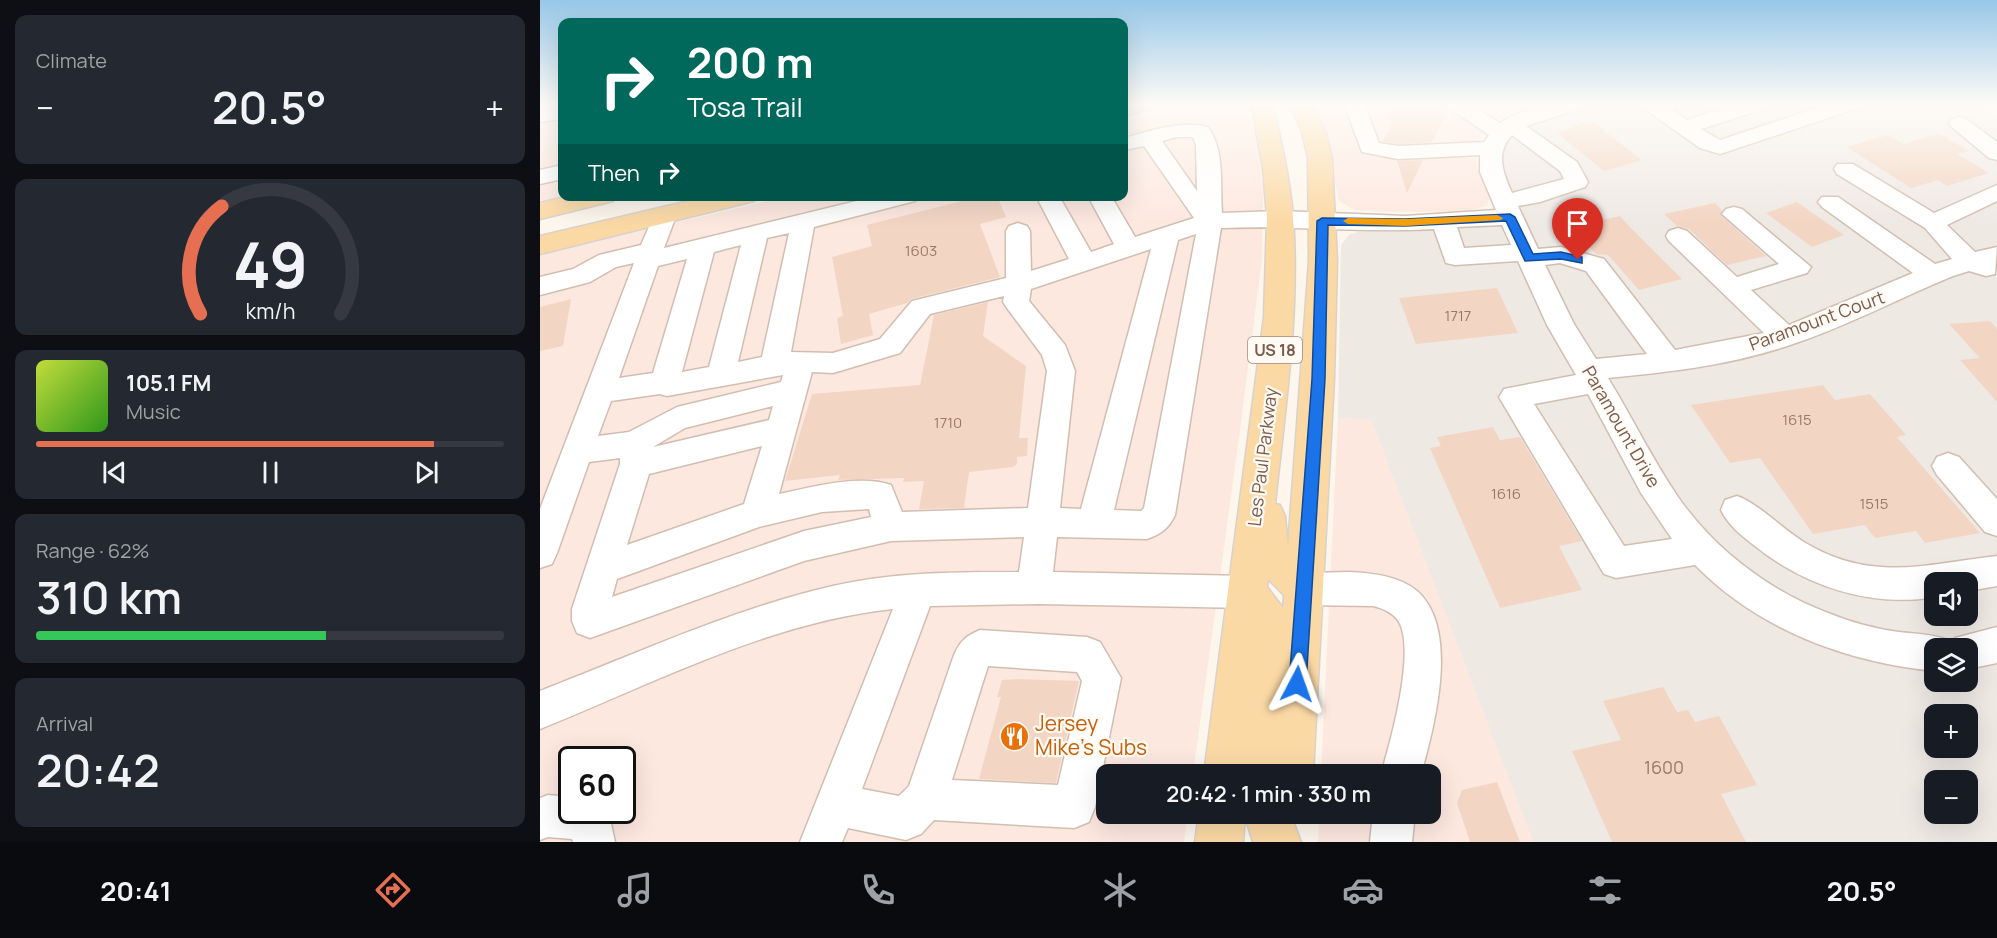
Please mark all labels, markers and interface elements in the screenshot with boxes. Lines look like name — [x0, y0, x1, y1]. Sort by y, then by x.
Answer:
text: 200 m — [687, 33, 813, 91]
icon: right — [588, 42, 666, 120]
text: Climate — [36, 47, 107, 74]
text: 20.5° — [212, 76, 327, 138]
text: − — [36, 85, 54, 130]
text: + — [485, 85, 504, 130]
text: Tosa Trail — [687, 88, 803, 125]
icon: right — [652, 156, 685, 189]
text: Then — [588, 158, 640, 188]
pin — [1552, 198, 1603, 260]
icon: arrive — [1561, 207, 1594, 240]
text: 49 — [232, 221, 308, 307]
house number: 1603 — [905, 240, 937, 261]
street label: Paramount Court — [1746, 284, 1888, 356]
text: km/h — [245, 296, 295, 325]
house number: 1717 — [1445, 305, 1471, 326]
road number: US 18 — [1248, 337, 1302, 363]
street label: Paramount Drive — [1577, 361, 1666, 492]
text: 105.1 FM — [126, 368, 211, 398]
street label: Les Paul Parkway — [1242, 386, 1282, 528]
text: Music — [126, 398, 181, 425]
house number: 1615 — [1782, 409, 1812, 430]
house number: 1710 — [934, 412, 962, 433]
icon: previous — [98, 456, 131, 489]
icon: pause — [254, 456, 287, 489]
icon: next — [410, 456, 443, 489]
house number: 1616 — [1491, 483, 1521, 504]
house number: 1515 — [1859, 493, 1889, 514]
text: Range · 62% — [36, 537, 150, 564]
text: 310 km — [36, 566, 182, 628]
map controls — [1924, 572, 1978, 824]
button: sound — [1924, 572, 1978, 626]
button: layers — [1924, 638, 1978, 692]
position arrow — [1265, 652, 1329, 716]
button: + — [1924, 704, 1978, 758]
place label: Jersey Mike's Subs — [1035, 709, 1147, 761]
text: Arrival — [36, 710, 93, 737]
restaurant icon: Jersey Mike's Subs — [998, 720, 1030, 752]
text: 20:42 — [36, 739, 160, 801]
speed limit sign: 60 — [558, 746, 636, 824]
house number: 1600 — [1644, 755, 1684, 779]
button: − — [1924, 770, 1978, 824]
text: 20:42 · 1 min · 330 m — [1166, 779, 1371, 809]
icon: directions — [372, 869, 414, 911]
icon: music — [614, 869, 656, 911]
icon: phone — [857, 869, 899, 911]
icon: climate — [1099, 869, 1141, 911]
icon: car — [1342, 869, 1384, 911]
icon: filters — [1584, 869, 1626, 911]
text: 20:41 — [100, 872, 172, 909]
text: 20.5° — [1827, 872, 1897, 909]

